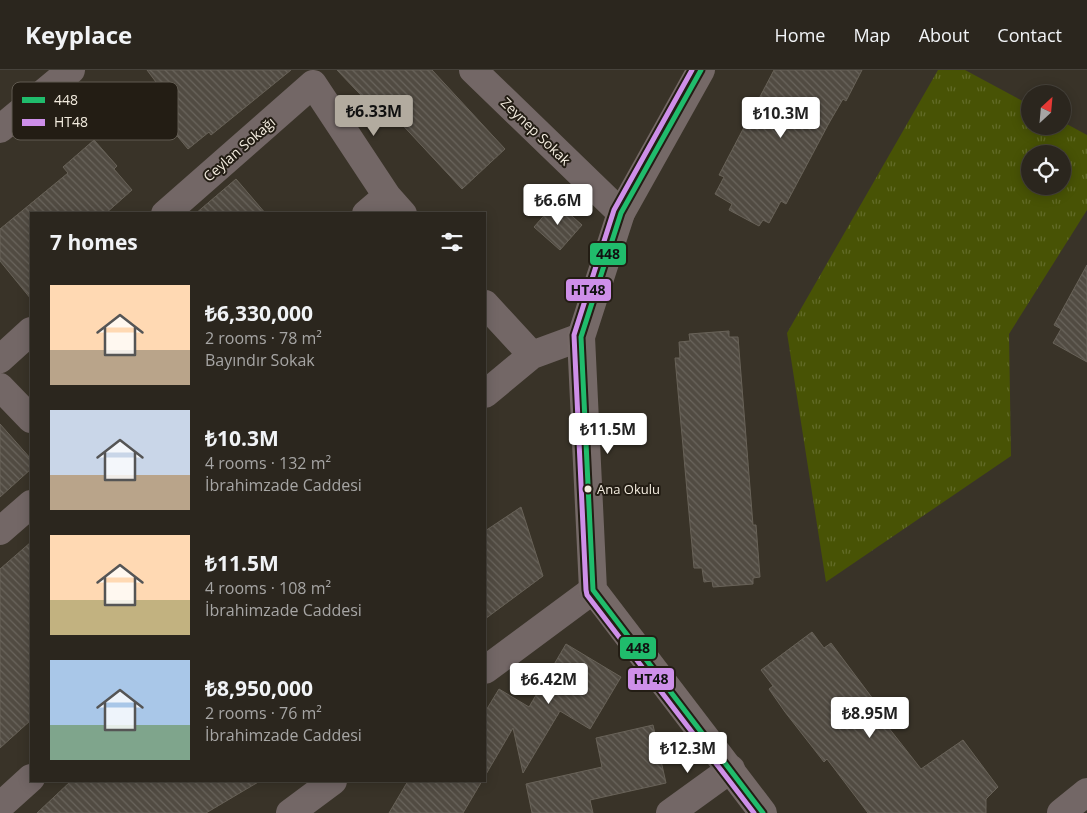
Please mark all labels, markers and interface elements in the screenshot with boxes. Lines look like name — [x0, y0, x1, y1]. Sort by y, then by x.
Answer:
text: Keyplace — [25, 18, 132, 51]
text: Home — [775, 23, 825, 47]
text: Map — [853, 23, 891, 47]
text: About — [919, 23, 969, 47]
text: Contact — [997, 23, 1062, 47]
legend — [12, 82, 178, 140]
north arrow — [1021, 85, 1071, 135]
map controls — [1021, 85, 1071, 195]
text: 448 — [54, 90, 78, 109]
street label: Zeynep Sokak — [497, 93, 575, 170]
pin: ₺6.33M — [333, 94, 415, 137]
pin: ₺10.3M — [740, 97, 822, 139]
text: ₺6.33M — [346, 100, 402, 122]
text: ₺10.3M — [753, 102, 809, 124]
text: HT48 — [54, 112, 88, 131]
street label: Ceylan Sokağı — [199, 112, 279, 186]
button: locate — [1021, 145, 1071, 195]
pin: ₺6.6M — [523, 184, 593, 226]
text: ₺6.6M — [534, 189, 582, 211]
text: 7 homes — [50, 228, 138, 256]
icon: filters — [438, 228, 466, 256]
line badge: 448 — [589, 242, 627, 266]
text: 448 — [596, 244, 620, 263]
line badge: HT48 — [565, 278, 612, 302]
text: HT48 — [571, 280, 605, 299]
text: ₺6,330,000 — [205, 299, 313, 327]
icon: home — [90, 305, 150, 365]
text: 2 rooms · 78 m² — [205, 327, 322, 349]
text: Bayındır Sokak — [205, 349, 315, 371]
pin: ₺11.5M — [567, 412, 649, 455]
text: ₺11.5M — [580, 418, 636, 440]
text: ₺10.3M — [205, 424, 279, 452]
icon: home — [90, 430, 150, 490]
text: 4 rooms · 132 m² — [205, 452, 331, 474]
text: İbrahimzade Caddesi — [205, 474, 362, 496]
place label: Ana Okulu — [597, 480, 660, 498]
marker: Ana Okulu — [583, 484, 593, 494]
text: ₺11.5M — [205, 549, 279, 577]
icon: home — [90, 555, 150, 615]
text: 4 rooms · 108 m² — [205, 577, 331, 599]
text: İbrahimzade Caddesi — [205, 599, 362, 621]
line badge: 448 — [619, 636, 657, 660]
text: 448 — [626, 638, 650, 657]
pin: ₺6.42M — [508, 662, 590, 705]
line badge: HT48 — [627, 667, 675, 691]
text: ₺6.42M — [521, 668, 577, 690]
text: HT48 — [634, 669, 668, 688]
text: ₺8,950,000 — [205, 674, 313, 702]
icon: home — [90, 680, 150, 740]
pin: ₺8.95M — [829, 696, 911, 739]
text: 2 rooms · 76 m² — [205, 702, 322, 724]
text: ₺8.95M — [842, 702, 898, 724]
text: İbrahimzade Caddesi — [205, 724, 362, 746]
pin: ₺12.3M — [647, 732, 729, 774]
text: ₺12.3M — [660, 737, 716, 759]

